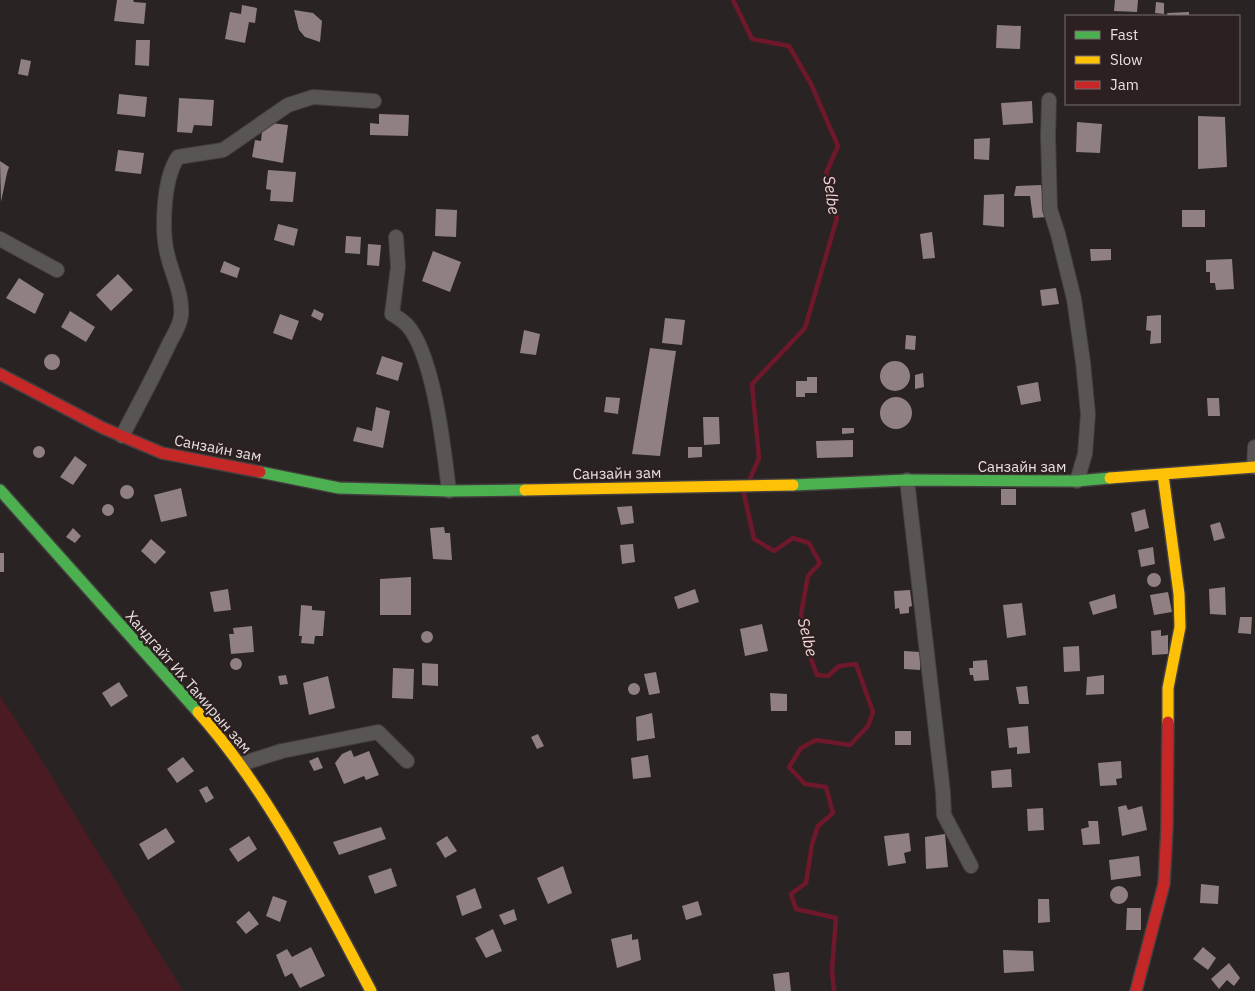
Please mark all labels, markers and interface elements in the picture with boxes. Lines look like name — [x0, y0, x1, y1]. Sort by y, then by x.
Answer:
legend — [1065, 15, 1240, 105]
text: Fast — [1110, 25, 1138, 44]
text: Slow — [1110, 50, 1143, 69]
text: Jam — [1110, 75, 1139, 94]
water label: Selbe — [819, 174, 845, 216]
street label: Санзайн зам — [173, 430, 263, 466]
street label: Санзайн зам — [978, 457, 1066, 476]
street label: Санзайн зам — [573, 463, 661, 483]
street label: Хандгайт Их Тамирын зам — [122, 607, 256, 757]
water label: Selbe — [794, 616, 822, 658]

